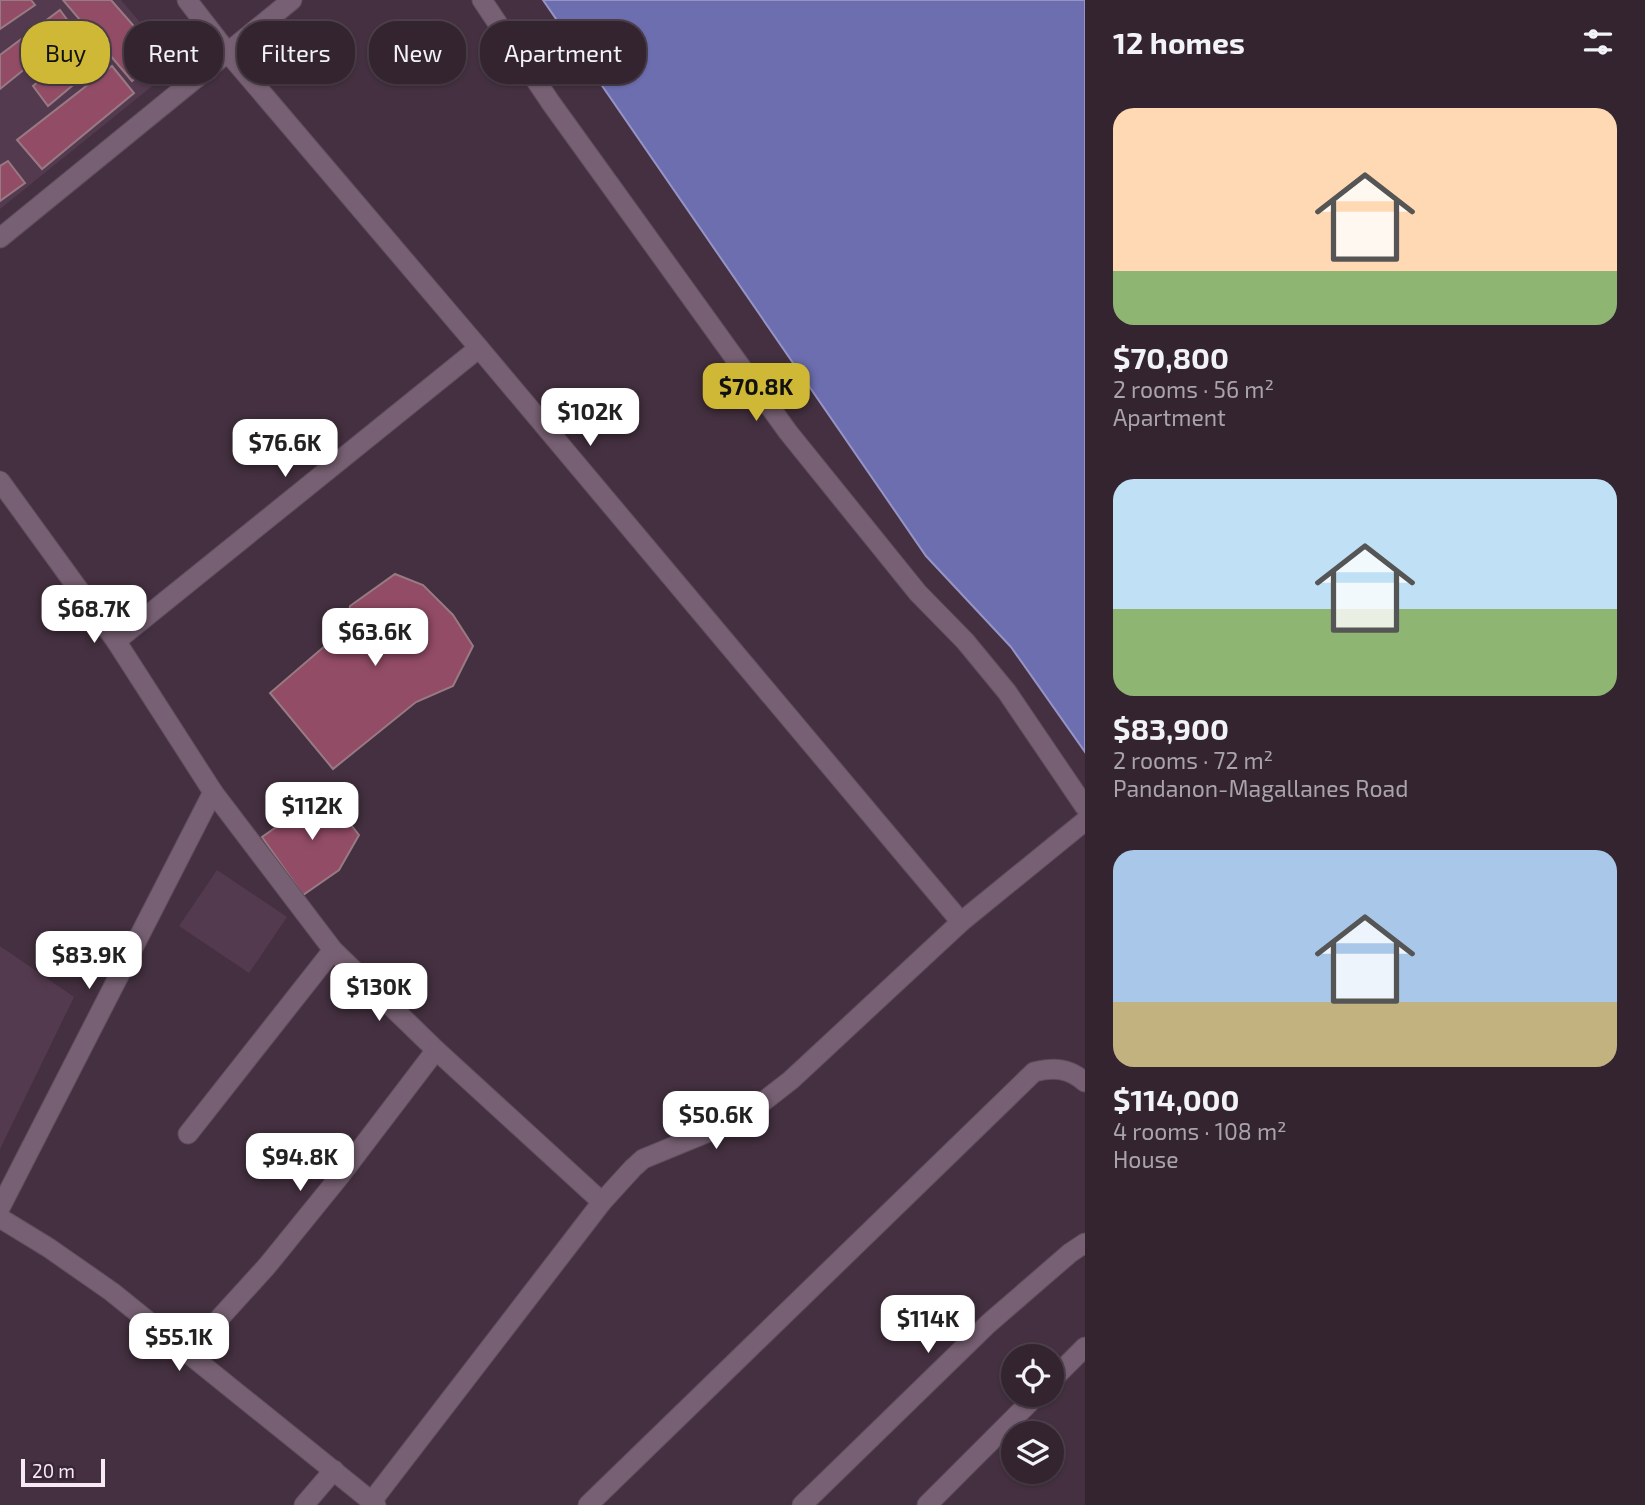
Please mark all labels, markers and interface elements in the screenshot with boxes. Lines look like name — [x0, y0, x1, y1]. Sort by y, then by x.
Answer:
chip: Buy — [21, 21, 110, 84]
chip: Rent — [124, 21, 223, 84]
chip: Filters — [237, 21, 355, 84]
chip: New — [369, 21, 466, 84]
chip: Apartment — [480, 21, 646, 84]
icon: filters — [1579, 23, 1617, 61]
text: 12 homes — [1113, 24, 1245, 60]
icon: home — [1302, 154, 1428, 280]
text: $70,800 — [1113, 339, 1229, 375]
pin: $70.8K — [699, 364, 813, 423]
text: $70.8K — [719, 372, 793, 400]
text: 2 rooms · 56 m² — [1113, 375, 1274, 403]
pin: $102K — [541, 388, 639, 448]
text: $102K — [557, 397, 623, 425]
text: Apartment — [1113, 403, 1226, 431]
pin: $76.6K — [228, 420, 342, 479]
text: $76.6K — [249, 428, 321, 456]
icon: home — [1302, 525, 1428, 651]
pin: $68.7K — [37, 586, 151, 645]
text: $68.7K — [58, 594, 130, 622]
pin: $63.6K — [318, 608, 432, 668]
text: $63.6K — [338, 617, 412, 645]
text: $83,900 — [1113, 710, 1229, 746]
text: 2 rooms · 72 m² — [1113, 746, 1273, 774]
text: Pandanon-Magallanes Road — [1113, 774, 1408, 802]
pin: $112K — [263, 782, 361, 842]
text: $112K — [281, 791, 343, 819]
icon: home — [1302, 896, 1428, 1022]
pin: $83.9K — [32, 932, 146, 991]
text: $83.9K — [52, 940, 126, 968]
pin: $130K — [330, 964, 428, 1023]
text: $130K — [346, 972, 412, 1000]
text: $114,000 — [1113, 1081, 1239, 1117]
pin: $50.6K — [659, 1092, 773, 1151]
text: $50.6K — [679, 1100, 753, 1128]
text: 4 rooms · 108 m² — [1113, 1117, 1287, 1145]
pin: $94.8K — [243, 1134, 357, 1193]
text: $94.8K — [262, 1142, 338, 1170]
text: House — [1113, 1145, 1179, 1173]
pin: $114K — [879, 1296, 977, 1355]
text: $114K — [897, 1304, 959, 1332]
pin: $55.1K — [122, 1314, 236, 1373]
text: $55.1K — [145, 1322, 213, 1350]
map controls — [1001, 1344, 1064, 1484]
button: locate — [1001, 1344, 1064, 1407]
button: layers — [1001, 1421, 1064, 1484]
scale bar — [21, 1456, 105, 1488]
text: 20 m — [32, 1459, 75, 1482]

